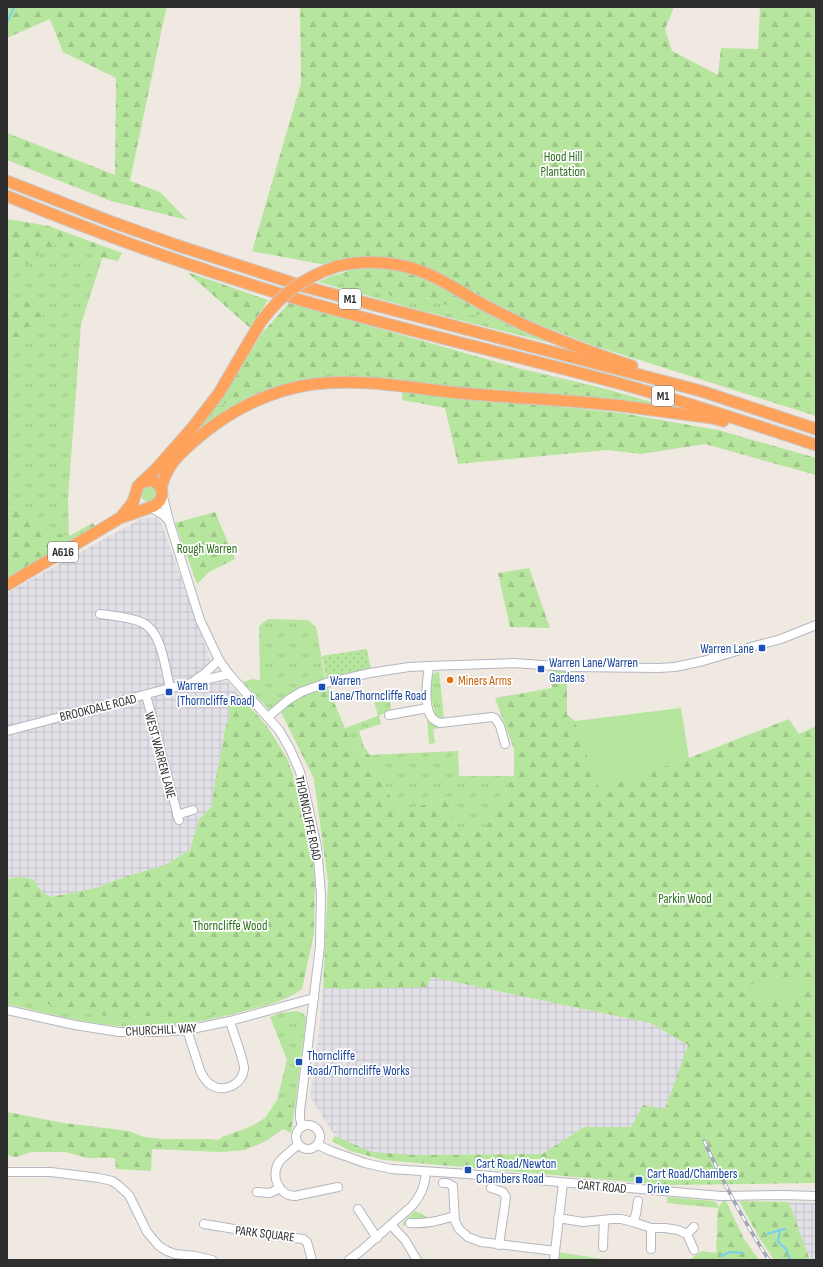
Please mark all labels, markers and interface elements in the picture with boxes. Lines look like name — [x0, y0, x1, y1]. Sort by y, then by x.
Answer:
park label: Hood Hill Plantation — [541, 149, 585, 180]
road number: M1 — [339, 289, 361, 309]
road number: M1 — [652, 386, 674, 406]
park label: Rough Warren — [177, 541, 237, 557]
road number: A616 — [48, 542, 78, 562]
place label: Warren Lane — [700, 641, 754, 657]
marker: Warren Lane — [757, 643, 767, 653]
place label: Warren Lane/Warren Gardens — [549, 655, 638, 686]
marker: Warren Lane/Warren Gardens — [536, 664, 546, 674]
place label: Warren Lane/Thorncliffe Road — [330, 673, 427, 704]
place label: Miners Arms — [458, 673, 512, 689]
marker: Miners Arms — [445, 675, 455, 685]
place label: Warren (Thorncliffe Road) — [177, 678, 255, 709]
marker: Warren Lane/Thorncliffe Road — [317, 682, 327, 692]
marker: Warren (Thorncliffe Road) — [164, 687, 174, 697]
street label: BROOKDALE ROAD — [58, 691, 138, 725]
street label: WEST WARREN LANE — [141, 710, 179, 800]
street label: THORNCLIFFE ROAD — [291, 774, 325, 862]
park label: Parkin Wood — [658, 891, 712, 907]
park label: Thorncliffe Wood — [193, 918, 267, 934]
street label: CHURCHILL WAY — [125, 1020, 198, 1040]
place label: Thorncliffe Road/Thorncliffe Works — [307, 1048, 410, 1079]
marker: Thorncliffe Road/Thorncliffe Works — [294, 1057, 304, 1067]
place label: Cart Road/Newton Chambers Road — [476, 1156, 556, 1187]
marker: Cart Road/Newton Chambers Road — [463, 1165, 473, 1175]
place label: Cart Road/Chambers Drive — [647, 1166, 738, 1197]
marker: Cart Road/Chambers Drive — [634, 1175, 644, 1185]
street label: CART ROAD — [577, 1177, 627, 1197]
street label: PARK SQUARE — [234, 1222, 296, 1246]

